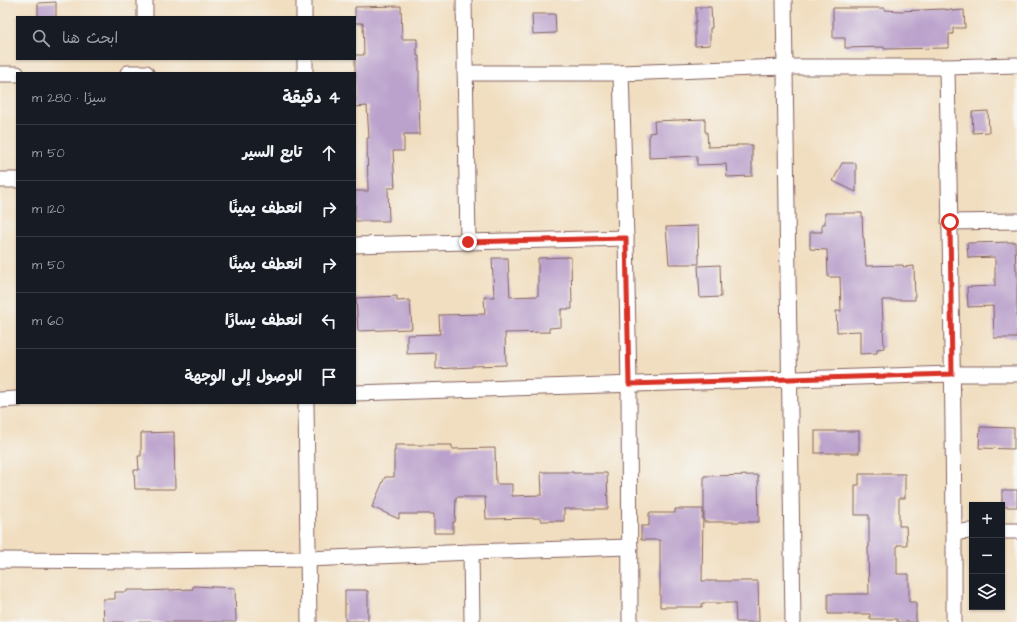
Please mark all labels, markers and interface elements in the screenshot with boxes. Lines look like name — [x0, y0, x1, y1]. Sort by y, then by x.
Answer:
search box — [16, 16, 356, 60]
icon: search — [30, 27, 52, 49]
text: ابحث هنا — [62, 28, 118, 49]
text: 4 دقيقة — [282, 86, 340, 110]
text: سيرًا · 280 m — [32, 89, 106, 107]
text: تابع السير — [243, 142, 302, 163]
icon: ahead — [318, 142, 340, 164]
text: 50 m — [32, 144, 65, 162]
text: انعطف يمينًا — [229, 198, 302, 219]
icon: right — [318, 198, 340, 220]
text: 120 m — [32, 200, 65, 218]
route start — [941, 213, 959, 231]
route end — [459, 233, 477, 251]
text: انعطف يمينًا — [229, 254, 302, 275]
icon: right — [318, 254, 340, 276]
text: 50 m — [32, 256, 65, 274]
text: انعطف يسارًا — [225, 310, 302, 331]
icon: left — [318, 310, 340, 332]
text: 60 m — [32, 312, 64, 330]
text: الوصول إلى الوجهة — [185, 366, 302, 387]
icon: arrive — [318, 366, 340, 388]
map controls — [969, 502, 1005, 610]
button: + — [969, 502, 1005, 538]
button: − — [969, 538, 1005, 574]
button: layers — [969, 574, 1005, 610]

